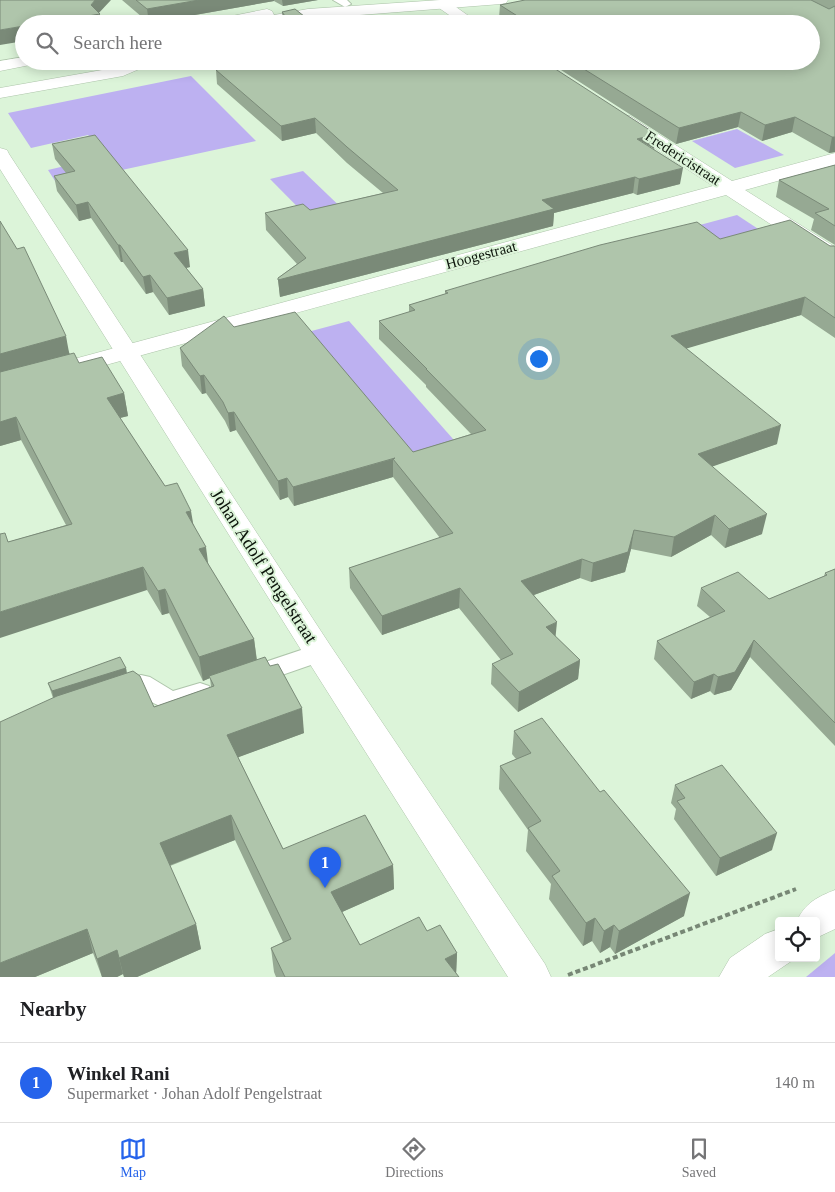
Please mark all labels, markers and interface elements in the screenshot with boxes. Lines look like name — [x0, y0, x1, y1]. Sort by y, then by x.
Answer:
search box — [15, 15, 820, 70]
icon: search — [33, 29, 61, 57]
text: Search here — [73, 32, 162, 53]
street label: Fredericistraat — [642, 128, 724, 189]
street label: Hoogestraat — [444, 238, 519, 272]
your location — [526, 346, 552, 372]
street label: Johan Adolf Pengelstraat — [207, 485, 321, 647]
pin: 1 — [309, 847, 341, 888]
map controls — [775, 917, 820, 962]
button: locate — [775, 917, 820, 962]
text: Nearby — [20, 997, 87, 1021]
text: Winkel Rani — [67, 1063, 170, 1084]
text: 1 — [32, 1074, 40, 1091]
text: 140 m — [775, 1074, 815, 1091]
text: Supermarket · Johan Adolf Pengelstraat — [67, 1085, 322, 1102]
tab: Map — [119, 1135, 147, 1181]
tab: Directions — [385, 1135, 444, 1181]
tab: Saved — [682, 1135, 716, 1181]

